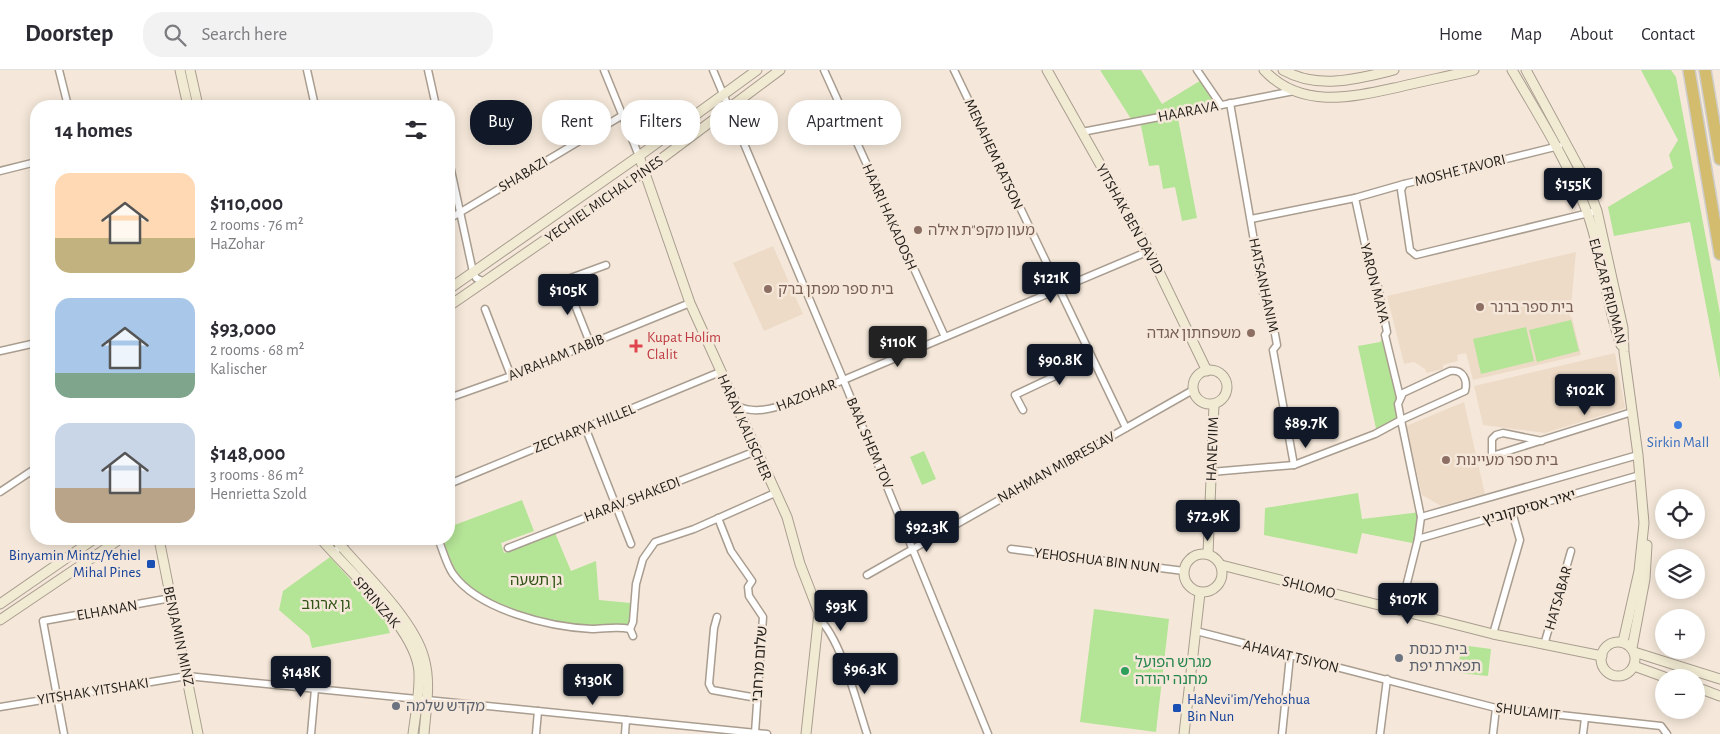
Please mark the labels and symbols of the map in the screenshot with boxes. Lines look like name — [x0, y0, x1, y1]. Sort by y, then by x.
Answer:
street label: MENAHEM RATSON — [961, 97, 1026, 212]
street label: HAARAVA — [1157, 98, 1220, 125]
street label: MOSHE TAVORI — [1413, 152, 1507, 189]
street label: YECHIEL MICHAL PINES — [542, 153, 666, 246]
street label: SHABAZI — [496, 154, 551, 195]
street label: HAARI HAKADOSH — [859, 162, 920, 273]
street label: YITSHAK BEN DAVID — [1093, 162, 1166, 277]
pin: $155K — [1538, 168, 1608, 210]
place label: מעון מקפ"ת אילה — [928, 223, 1035, 238]
marker: מעון מקפ"ת אילה — [912, 224, 924, 236]
street label: HATSANHANIM — [1246, 236, 1281, 334]
street label: ELAZAR FRIDMAN — [1586, 237, 1629, 346]
street label: YARON MAYA — [1357, 242, 1392, 325]
pin: $121K — [1016, 262, 1086, 304]
pin: $105K — [533, 274, 603, 316]
place label: בית ספר מפתן ברק — [778, 282, 894, 297]
marker: בית ספר מפתן ברק — [762, 283, 774, 295]
place label: בית ספר ברנר — [1490, 300, 1574, 315]
marker: בית ספר ברנר — [1474, 301, 1486, 313]
pin: $110K — [863, 326, 933, 368]
place label: משפחתון אגדה — [1147, 326, 1241, 341]
marker: משפחתון אגדה — [1245, 327, 1257, 339]
place label: Kupat Holim Clalit — [647, 330, 721, 362]
street label: AVRAHAM TABIB — [506, 331, 606, 384]
marker: Kupat Holim Clalit — [629, 339, 643, 353]
pin: $90.8K — [1019, 344, 1101, 386]
street label: HARAV KALISCHER — [714, 372, 775, 482]
pin: $102K — [1550, 374, 1620, 416]
street label: HAZOHAR — [774, 377, 839, 414]
street label: BAAL SHEM TOV — [844, 395, 896, 491]
street label: ZECHARYA HILLEL — [531, 401, 638, 456]
pin: $89.7K — [1265, 406, 1347, 449]
street label: HANEVIIM — [1204, 416, 1221, 482]
marker: Sirkin Mall — [1672, 419, 1684, 431]
street label: NAHMAN MIBRESLAV — [995, 429, 1118, 506]
place label: Sirkin Mall — [1647, 435, 1709, 450]
place label: בית ספר מעיינות — [1456, 453, 1559, 468]
marker: בית ספר מעיינות — [1440, 454, 1452, 466]
street label: HARAV SHAKEDI — [582, 474, 682, 525]
street label: יאיר אסיסקוביץ — [1481, 487, 1577, 528]
pin: $72.9K — [1167, 500, 1249, 542]
pin: $92.3K — [886, 510, 968, 553]
street label: YEHOSHUA BIN NUN — [1033, 545, 1161, 576]
place label: Binyamin Mintz/Yehiel Mihal Pines — [9, 548, 141, 580]
marker: Binyamin Mintz/Yehiel Mihal Pines — [145, 558, 157, 570]
street label: HATSABAR — [1542, 564, 1575, 632]
park label: גן תשעה — [510, 573, 563, 588]
street label: SPRINZAK — [351, 574, 403, 631]
street label: SHLOMO — [1281, 574, 1337, 601]
pin: $107K — [1373, 582, 1443, 625]
street label: BENJAMIN MINZ — [161, 585, 196, 687]
pin: $93K — [811, 590, 871, 632]
park label: גן ארגוב — [302, 597, 351, 612]
street label: ELHANAN — [75, 598, 139, 623]
street label: שלום מרחבי — [749, 625, 770, 703]
street label: AHAVAT TSIYON — [1241, 637, 1340, 676]
place label: בית כנסת תפארת יפת — [1409, 642, 1481, 674]
pin: $96.3K — [824, 652, 906, 695]
marker: בית כנסת תפארת יפת — [1393, 652, 1405, 664]
place label: מגרש הפועל מחנה יהודה — [1135, 655, 1212, 687]
pin: $148K — [266, 656, 336, 698]
pin: $130K — [558, 664, 628, 706]
marker: מגרש הפועל מחנה יהודה — [1119, 665, 1131, 677]
street label: YITSHAK YITSHAKI — [36, 675, 150, 708]
place label: HaNevi'im/Yehoshua Bin Nun — [1187, 692, 1310, 724]
place label: מקדש שלמה — [406, 699, 485, 714]
marker: מקדש שלמה — [390, 700, 402, 712]
street label: SHULAMIT — [1495, 700, 1562, 723]
marker: HaNevi'im/Yehoshua Bin Nun — [1171, 702, 1183, 714]

